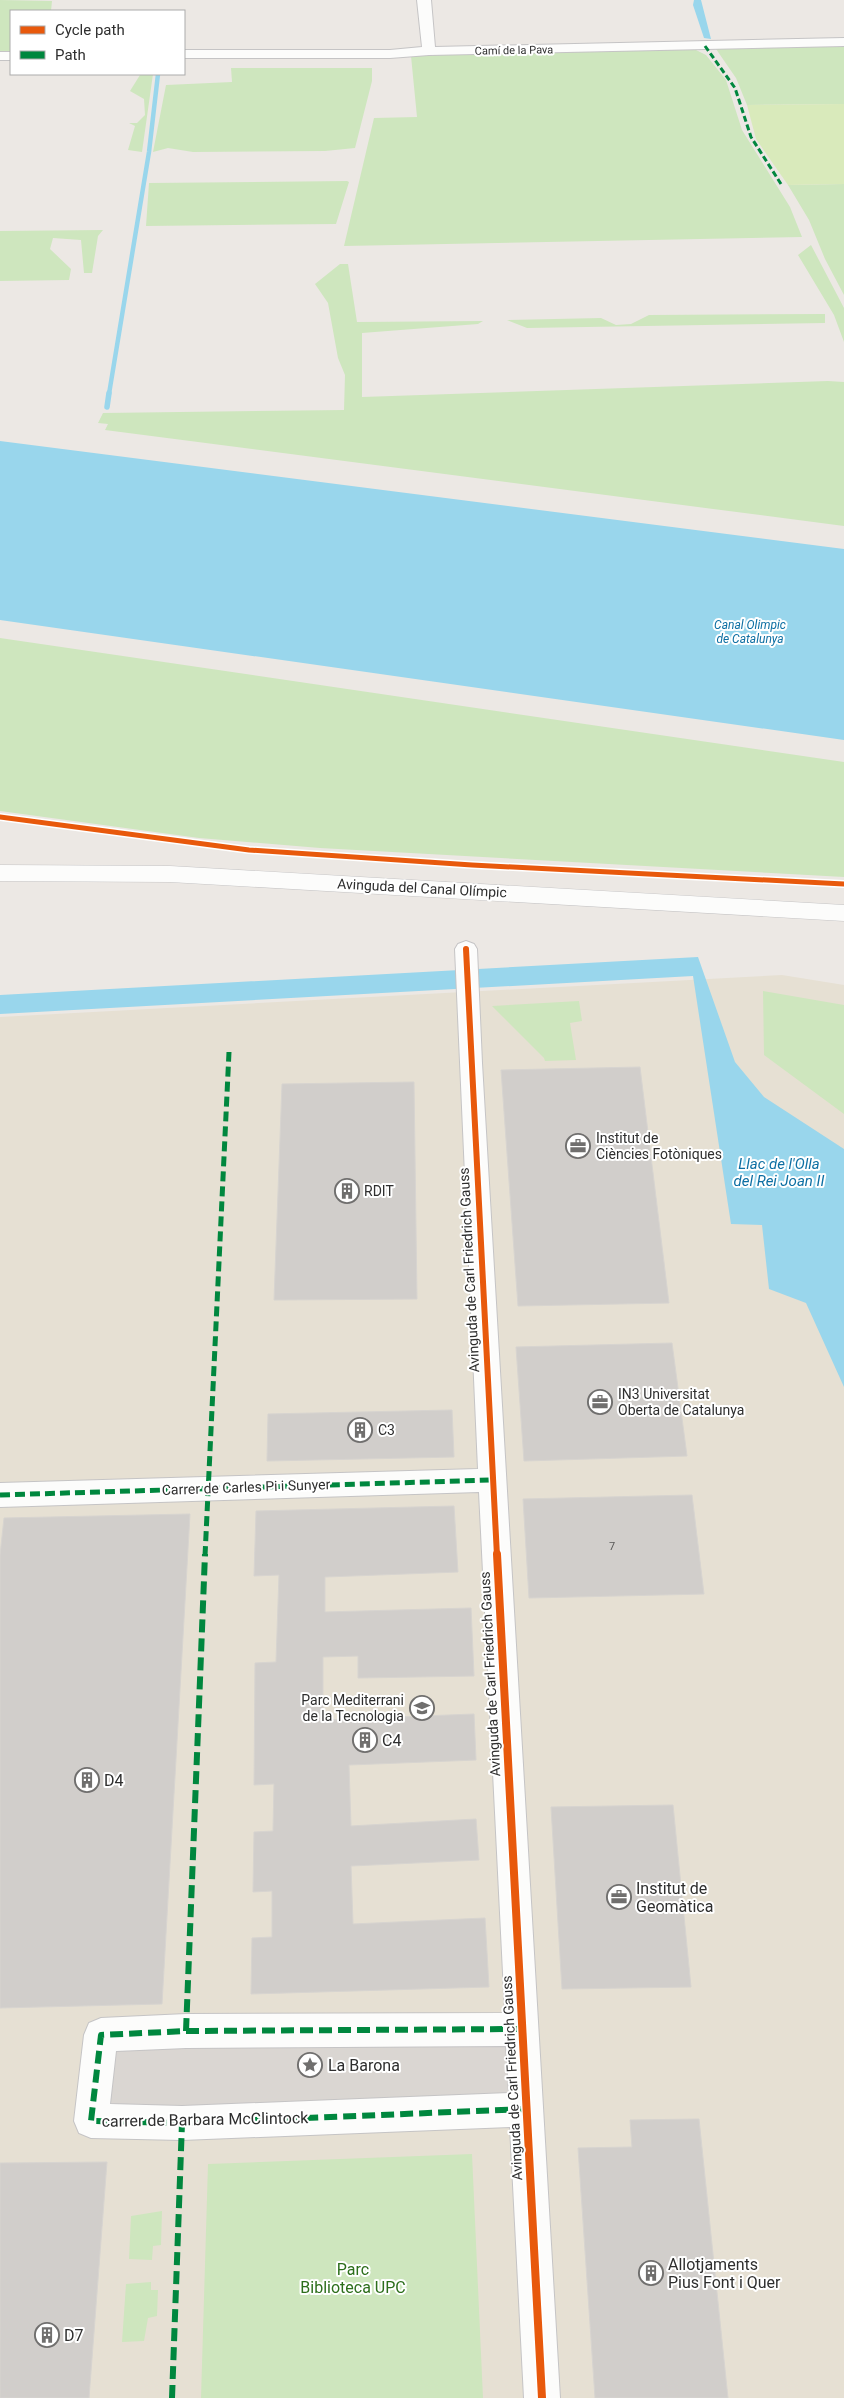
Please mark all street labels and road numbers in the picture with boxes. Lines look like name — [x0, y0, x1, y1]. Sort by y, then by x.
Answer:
street label: Camí de la Pava — [475, 43, 553, 58]
street label: Avinguda del Canal Olímpic — [337, 876, 507, 900]
street label: Avinguda de Carl Friedrich Gauss — [456, 1167, 482, 1373]
street label: Carrer de Carles Pi i Sunyer — [161, 1476, 331, 1498]
street label: Avinguda de Carl Friedrich Gauss — [477, 1571, 503, 1777]
street label: Avinguda de Carl Friedrich Gauss — [499, 1975, 525, 2181]
street label: carrer de Barbara McClintock — [101, 2108, 309, 2131]

